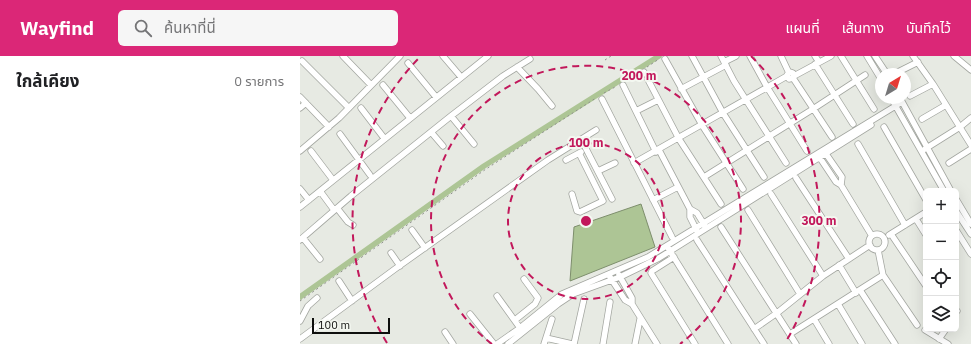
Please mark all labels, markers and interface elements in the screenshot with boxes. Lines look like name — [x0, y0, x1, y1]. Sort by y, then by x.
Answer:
search box — [118, 10, 398, 46]
text: Wayfind — [20, 16, 94, 40]
icon: search — [132, 17, 154, 39]
text: ค้นหาที่นี่ — [164, 18, 216, 37]
text: แผนที่ — [786, 19, 820, 37]
text: เส้นทาง — [842, 19, 884, 37]
text: บันทึกไว้ — [906, 19, 951, 37]
text: 200 m — [621, 68, 657, 83]
north arrow — [875, 68, 911, 104]
text: ใกล้เคียง — [16, 70, 79, 92]
text: 0 รายการ — [234, 73, 284, 90]
text: 100 m — [568, 135, 604, 150]
map controls — [923, 188, 959, 332]
button: + — [923, 188, 959, 224]
text: 300 m — [801, 213, 837, 228]
centre of rings — [579, 214, 593, 228]
button: − — [923, 224, 959, 260]
button: locate — [923, 260, 959, 296]
button: layers — [923, 296, 959, 332]
scale bar — [312, 316, 390, 335]
text: 100 m — [318, 318, 350, 332]

